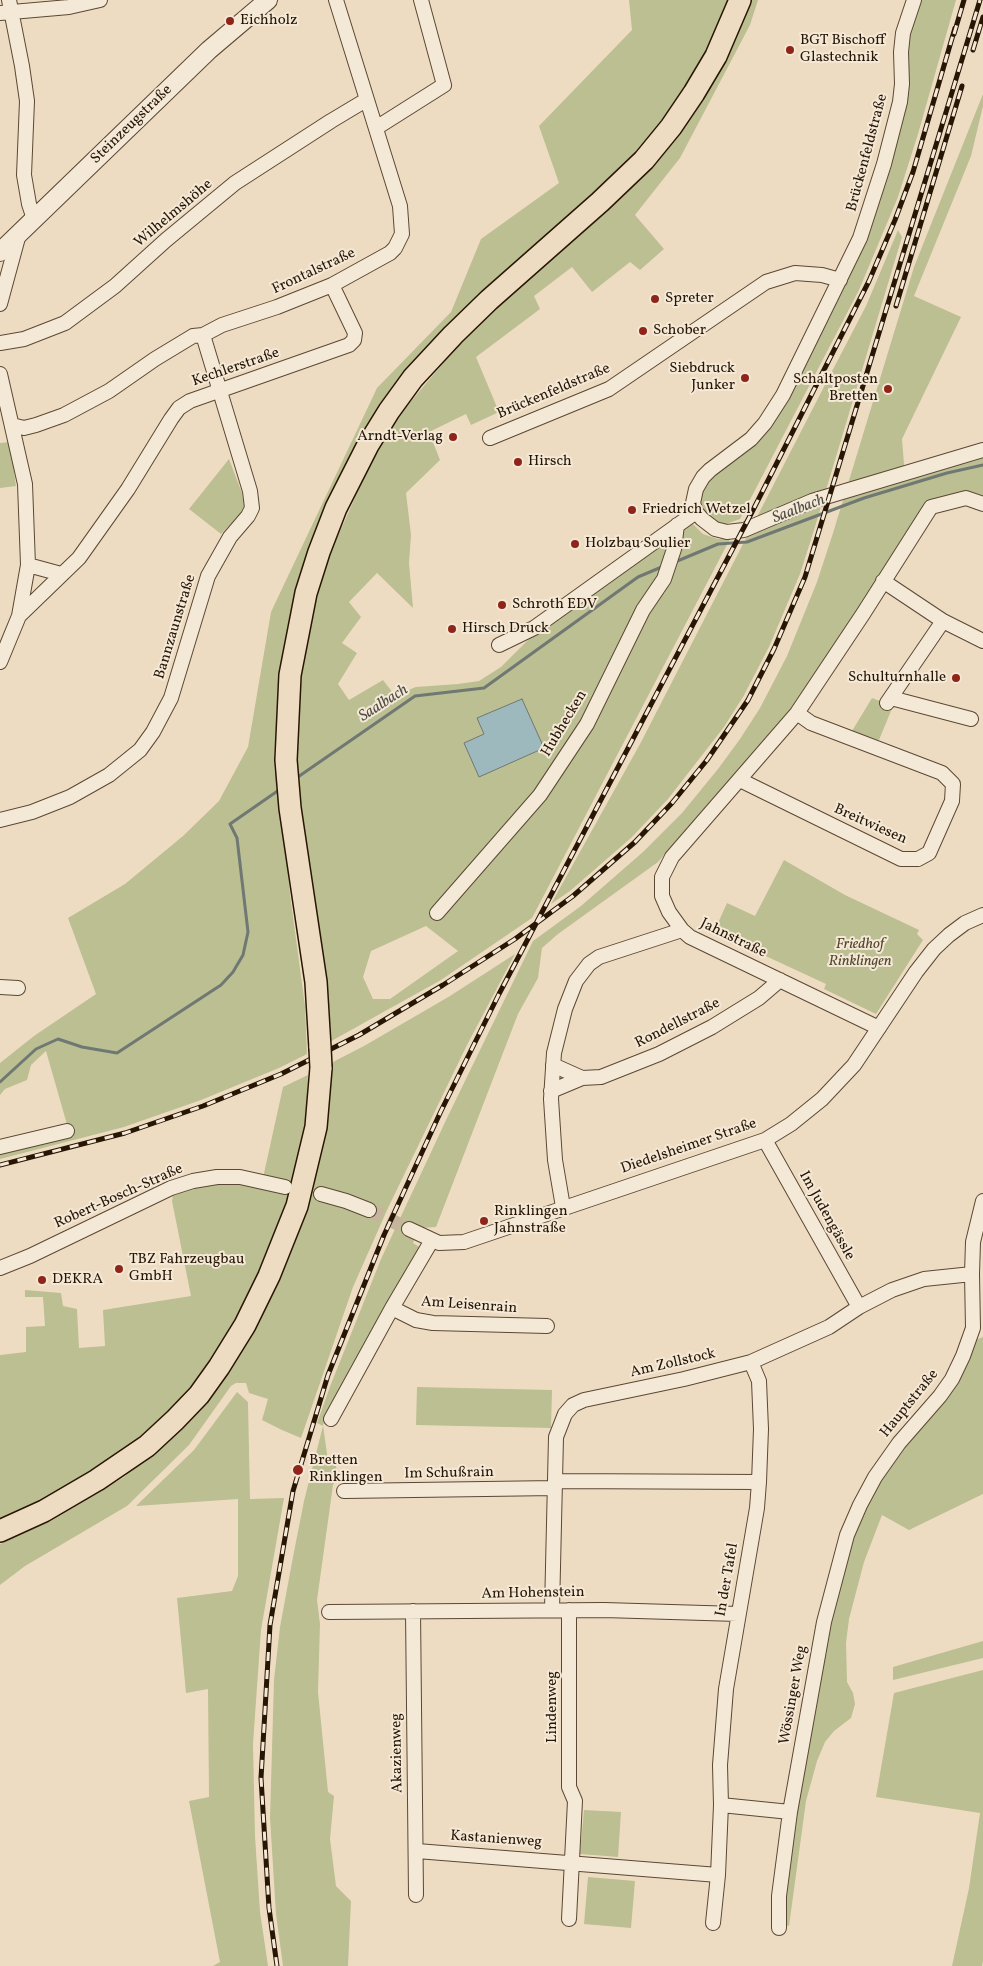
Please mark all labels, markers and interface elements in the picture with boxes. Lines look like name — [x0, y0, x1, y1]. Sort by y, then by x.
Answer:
place label: Eichholz — [240, 12, 298, 30]
marker: Eichholz — [224, 15, 236, 27]
place label: BGT Bischoff Glastechnik — [800, 32, 885, 67]
marker: BGT Bischoff Glastechnik — [784, 44, 796, 56]
street label: Steinzeugstraße — [88, 82, 176, 168]
street label: Brückenfeldstraße — [844, 92, 892, 214]
street label: Wilhelmshöhe — [131, 176, 217, 252]
street label: Frontalstraße — [269, 245, 359, 299]
place label: Spreter — [665, 290, 714, 308]
marker: Spreter — [649, 293, 661, 305]
place label: Schober — [653, 322, 706, 340]
marker: Schober — [637, 325, 649, 337]
street label: Kechlerstraße — [190, 345, 282, 391]
street label: Brückenfeldstraße — [495, 360, 613, 424]
place label: Siebdruck Junker — [669, 360, 735, 395]
place label: Schaltposten Bretten — [793, 371, 878, 406]
marker: Siebdruck Junker — [739, 372, 751, 384]
marker: Schaltposten Bretten — [882, 383, 894, 395]
place label: Arndt-Verlag — [357, 428, 443, 446]
marker: Arndt-Verlag — [447, 431, 459, 443]
place label: Hirsch — [528, 453, 572, 471]
marker: Hirsch — [512, 456, 524, 468]
water label: Saalbach — [770, 491, 828, 529]
place label: Friedrich Wetzel — [642, 501, 751, 519]
marker: Friedrich Wetzel — [626, 504, 638, 516]
place label: Holzbau Soulier — [585, 535, 690, 553]
marker: Holzbau Soulier — [569, 538, 581, 550]
street label: Bannzaunstraße — [152, 572, 200, 682]
place label: Schroth EDV — [512, 596, 597, 614]
marker: Schroth EDV — [496, 599, 508, 611]
place label: Hirsch Druck — [462, 620, 549, 638]
marker: Hirsch Druck — [446, 623, 458, 635]
place label: Schulturnhalle — [848, 669, 946, 687]
marker: Schulturnhalle — [950, 672, 962, 684]
water label: Saalbach — [356, 681, 412, 727]
street label: Hubhecken — [538, 688, 592, 760]
street label: Breitwiesen — [831, 801, 909, 849]
street label: Jahnstraße — [697, 915, 769, 963]
park label: Friedhof Rinklingen — [829, 936, 891, 971]
street label: Rondellstraße — [633, 995, 723, 1053]
street label: Diedelsheimer Straße — [619, 1115, 759, 1179]
street label: Robert-Bosch-Straße — [52, 1161, 186, 1233]
street label: Im Judengässle — [794, 1168, 858, 1264]
place label: Rinklingen Jahnstraße — [494, 1203, 568, 1238]
marker: Rinklingen Jahnstraße — [478, 1215, 490, 1227]
place label: TBZ Fahrzeugbau GmbH — [129, 1251, 244, 1286]
marker: TBZ Fahrzeugbau GmbH — [113, 1263, 125, 1275]
place label: DEKRA — [52, 1271, 103, 1289]
marker: DEKRA — [36, 1274, 48, 1286]
street label: Am Leisenrain — [420, 1294, 518, 1318]
street label: Am Zollstock — [629, 1345, 717, 1383]
street label: Hauptstraße — [877, 1366, 943, 1442]
place label: Bretten Rinklingen — [309, 1452, 383, 1487]
marker: Bretten Rinklingen — [291, 1463, 305, 1477]
street label: Im Schußrain — [404, 1464, 494, 1484]
street label: In der Tafel — [713, 1542, 743, 1618]
street label: Am Hohenstein — [481, 1584, 585, 1604]
street label: Wössinger Weg — [776, 1644, 812, 1746]
street label: Lindenweg — [544, 1671, 562, 1743]
street label: Akazienweg — [388, 1713, 408, 1793]
street label: Kastanienweg — [450, 1828, 542, 1852]

